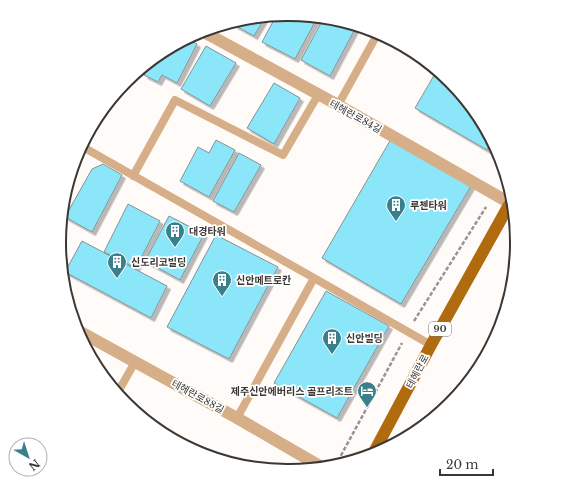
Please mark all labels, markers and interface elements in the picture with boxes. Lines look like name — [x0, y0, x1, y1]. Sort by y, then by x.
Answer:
street label: 테헤란로84길 — [327, 97, 384, 136]
building icon: 루첸타워 — [385, 194, 407, 222]
place label: 루첸타워 — [410, 199, 447, 212]
building icon: 대경타워 — [164, 220, 186, 248]
place label: 대경타워 — [189, 225, 226, 238]
building icon: 신도리코빌딩 — [106, 251, 128, 279]
place label: 신도리코빌딩 — [131, 256, 186, 269]
building icon: 신안메트로칸 — [211, 269, 233, 297]
place label: 신안메트로칸 — [236, 274, 291, 287]
road number: 90 — [429, 322, 451, 336]
building icon: 신안빌딩 — [321, 327, 343, 355]
place label: 신안빌딩 — [346, 332, 383, 345]
street label: 테헤란로 — [403, 352, 432, 391]
street label: 테헤란로88길 — [169, 377, 226, 416]
hotel icon: 제주신안에버리스 골프리조트 — [356, 380, 378, 408]
place label: 제주신안에버리스 골프리조트 — [231, 385, 353, 398]
north arrow — [8, 437, 48, 477]
scale bar — [440, 451, 493, 477]
text: N — [25, 456, 43, 474]
text: 20 m — [446, 457, 478, 472]

